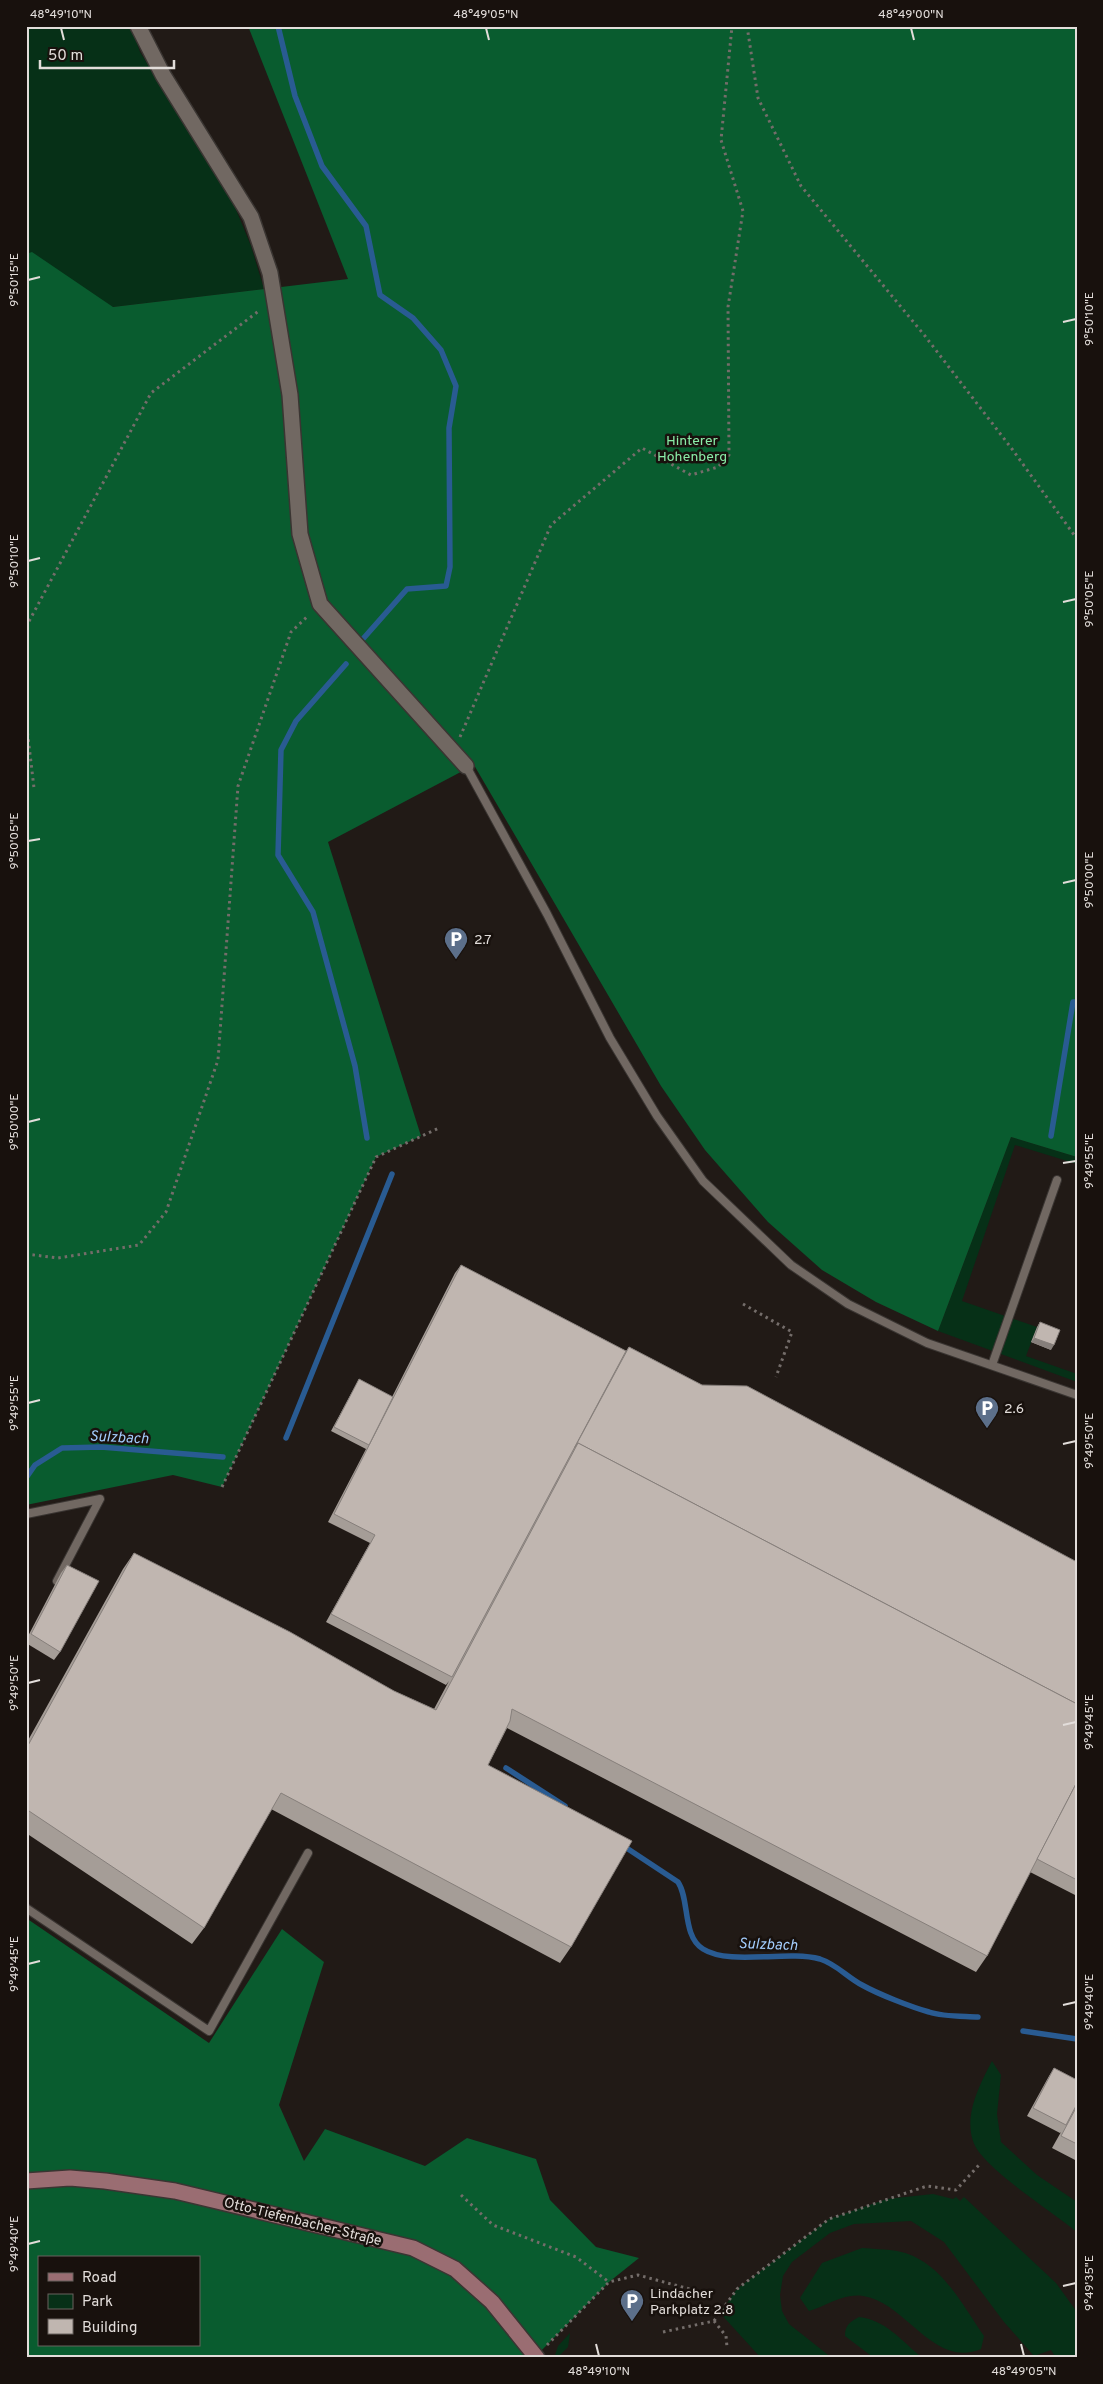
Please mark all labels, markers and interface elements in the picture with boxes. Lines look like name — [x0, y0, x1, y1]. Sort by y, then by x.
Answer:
text: 48°49'10"N — [30, 7, 92, 23]
text: 48°49'05"N — [453, 7, 519, 23]
text: 48°49'00"N — [878, 7, 944, 23]
scale bar — [40, 38, 174, 70]
text: 50 m — [48, 47, 83, 66]
text: 9°50'15"E — [7, 253, 23, 307]
text: 9°50'10"E — [1082, 292, 1098, 346]
park label: Hinterer Hohenberg — [657, 433, 727, 466]
text: 9°50'10"E — [7, 534, 23, 588]
text: 9°50'05"E — [1082, 571, 1098, 627]
text: 9°50'05"E — [7, 813, 23, 869]
text: 9°50'00"E — [1082, 851, 1098, 909]
parking icon: 2.7 — [443, 926, 469, 960]
place label: 2.7 — [474, 932, 492, 949]
text: 9°50'00"E — [7, 1093, 23, 1151]
text: 9°49'55"E — [1082, 1133, 1098, 1189]
text: 9°49'55"E — [7, 1375, 23, 1431]
parking icon: 2.6 — [974, 1395, 1000, 1429]
place label: 2.6 — [1004, 1401, 1024, 1418]
text: 9°49'50"E — [1082, 1413, 1098, 1469]
water label: Sulzbach — [89, 1427, 149, 1450]
text: 9°49'50"E — [7, 1655, 23, 1711]
text: 9°49'45"E — [1082, 1694, 1098, 1750]
water label: Sulzbach — [738, 1935, 798, 1956]
text: 9°49'45"E — [7, 1936, 23, 1992]
text: 9°49'40"E — [1082, 1974, 1098, 2030]
street label: Otto-Tiefenbacher-Straße — [222, 2195, 383, 2250]
text: 9°49'40"E — [7, 2216, 23, 2272]
text: 9°49'35"E — [1082, 2255, 1098, 2311]
legend — [38, 2256, 200, 2346]
text: Road — [82, 2269, 117, 2288]
place label: Lindacher Parkplatz 2.8 — [650, 2286, 734, 2319]
parking icon: Lindacher Parkplatz 2.8 — [619, 2288, 645, 2322]
text: Park — [82, 2293, 113, 2312]
text: Building — [82, 2319, 137, 2338]
text: 48°49'10"N — [568, 2364, 630, 2380]
text: 48°49'05"N — [991, 2364, 1057, 2380]

